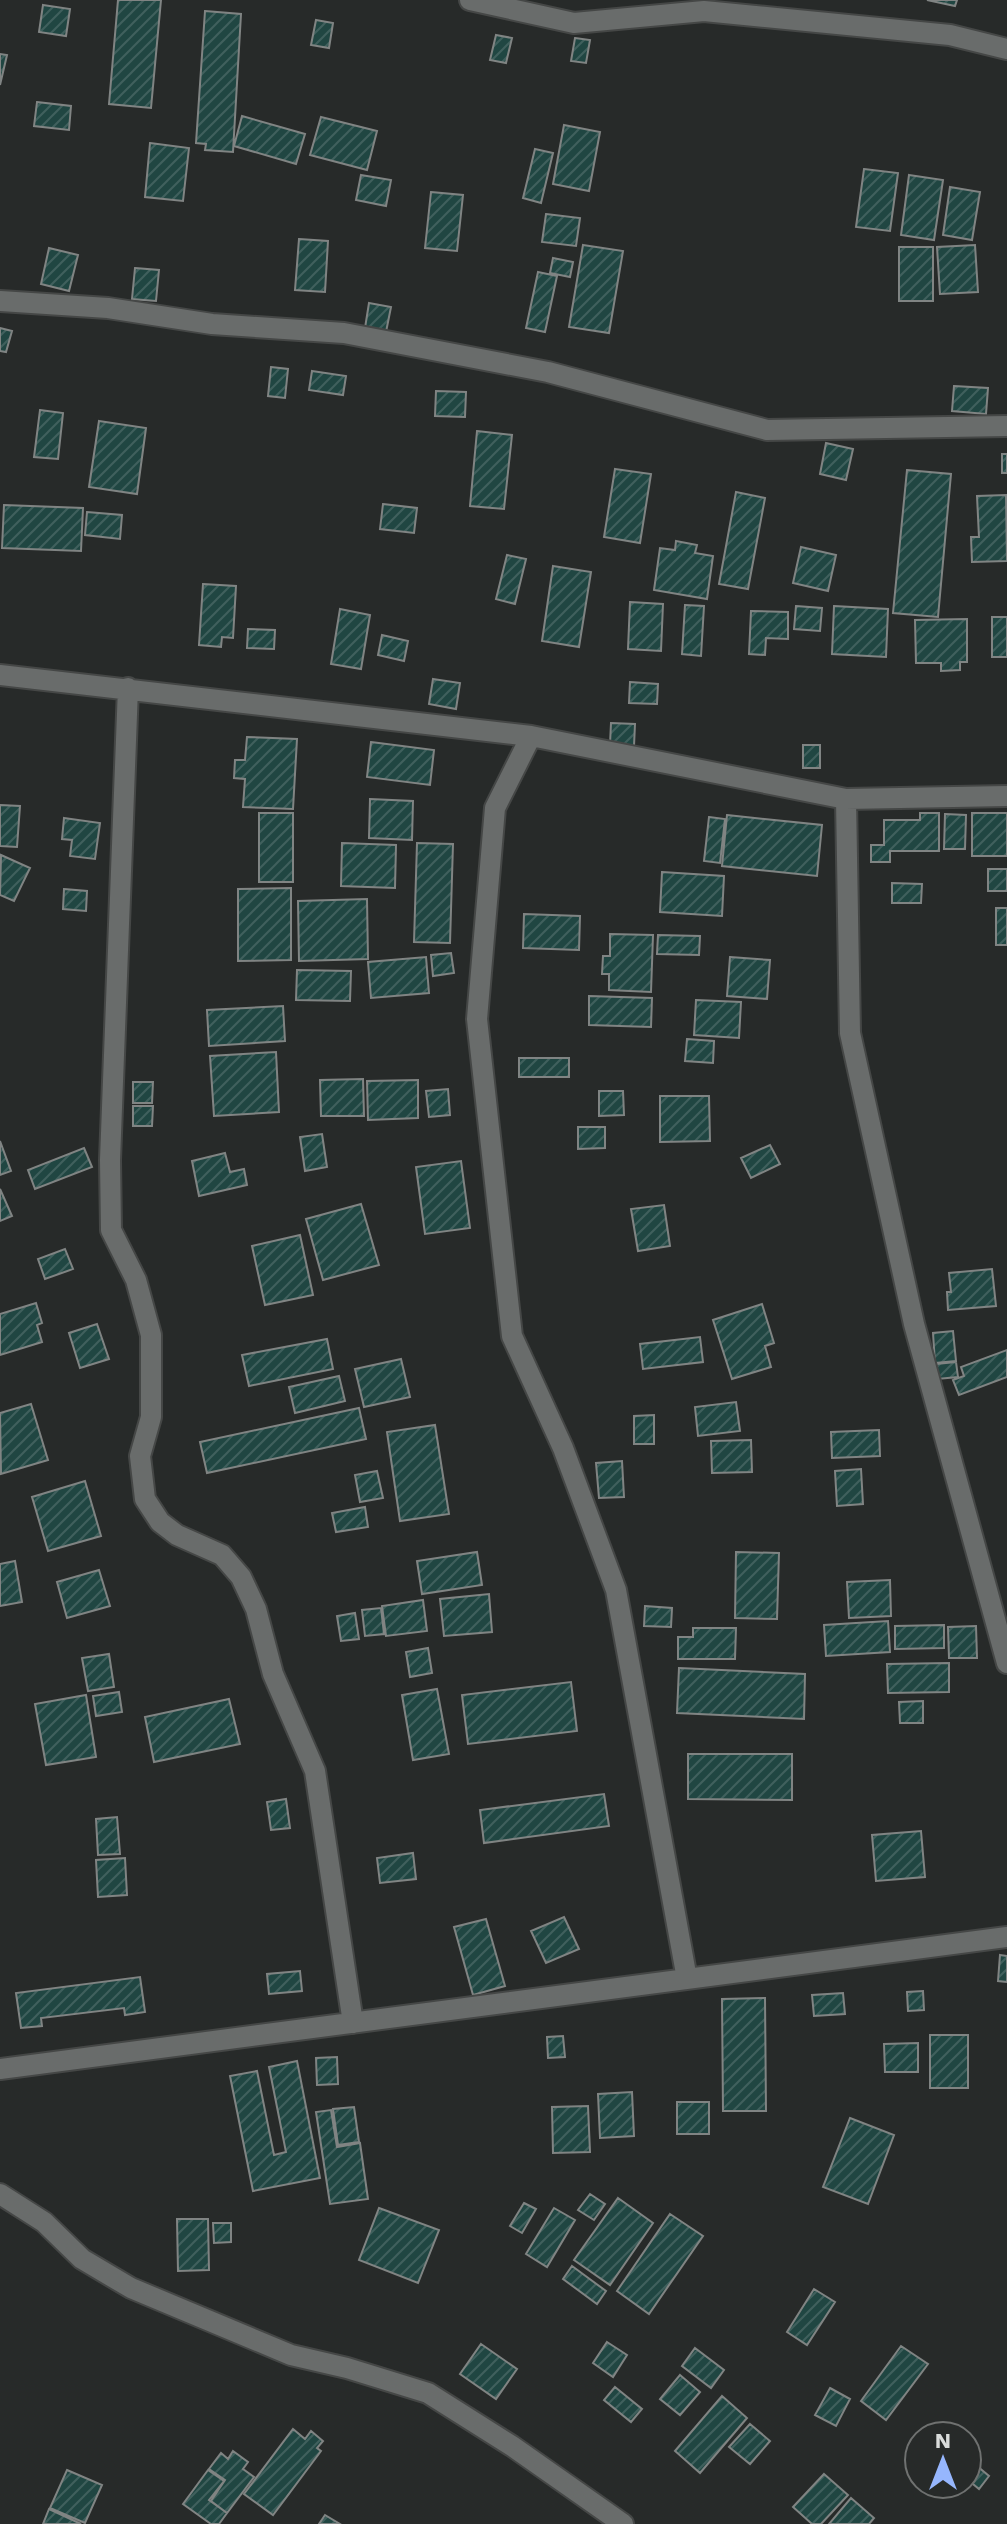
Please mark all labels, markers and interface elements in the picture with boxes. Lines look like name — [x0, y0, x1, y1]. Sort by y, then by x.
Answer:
north arrow — [903, 2420, 983, 2500]
text: N — [935, 2428, 951, 2453]

